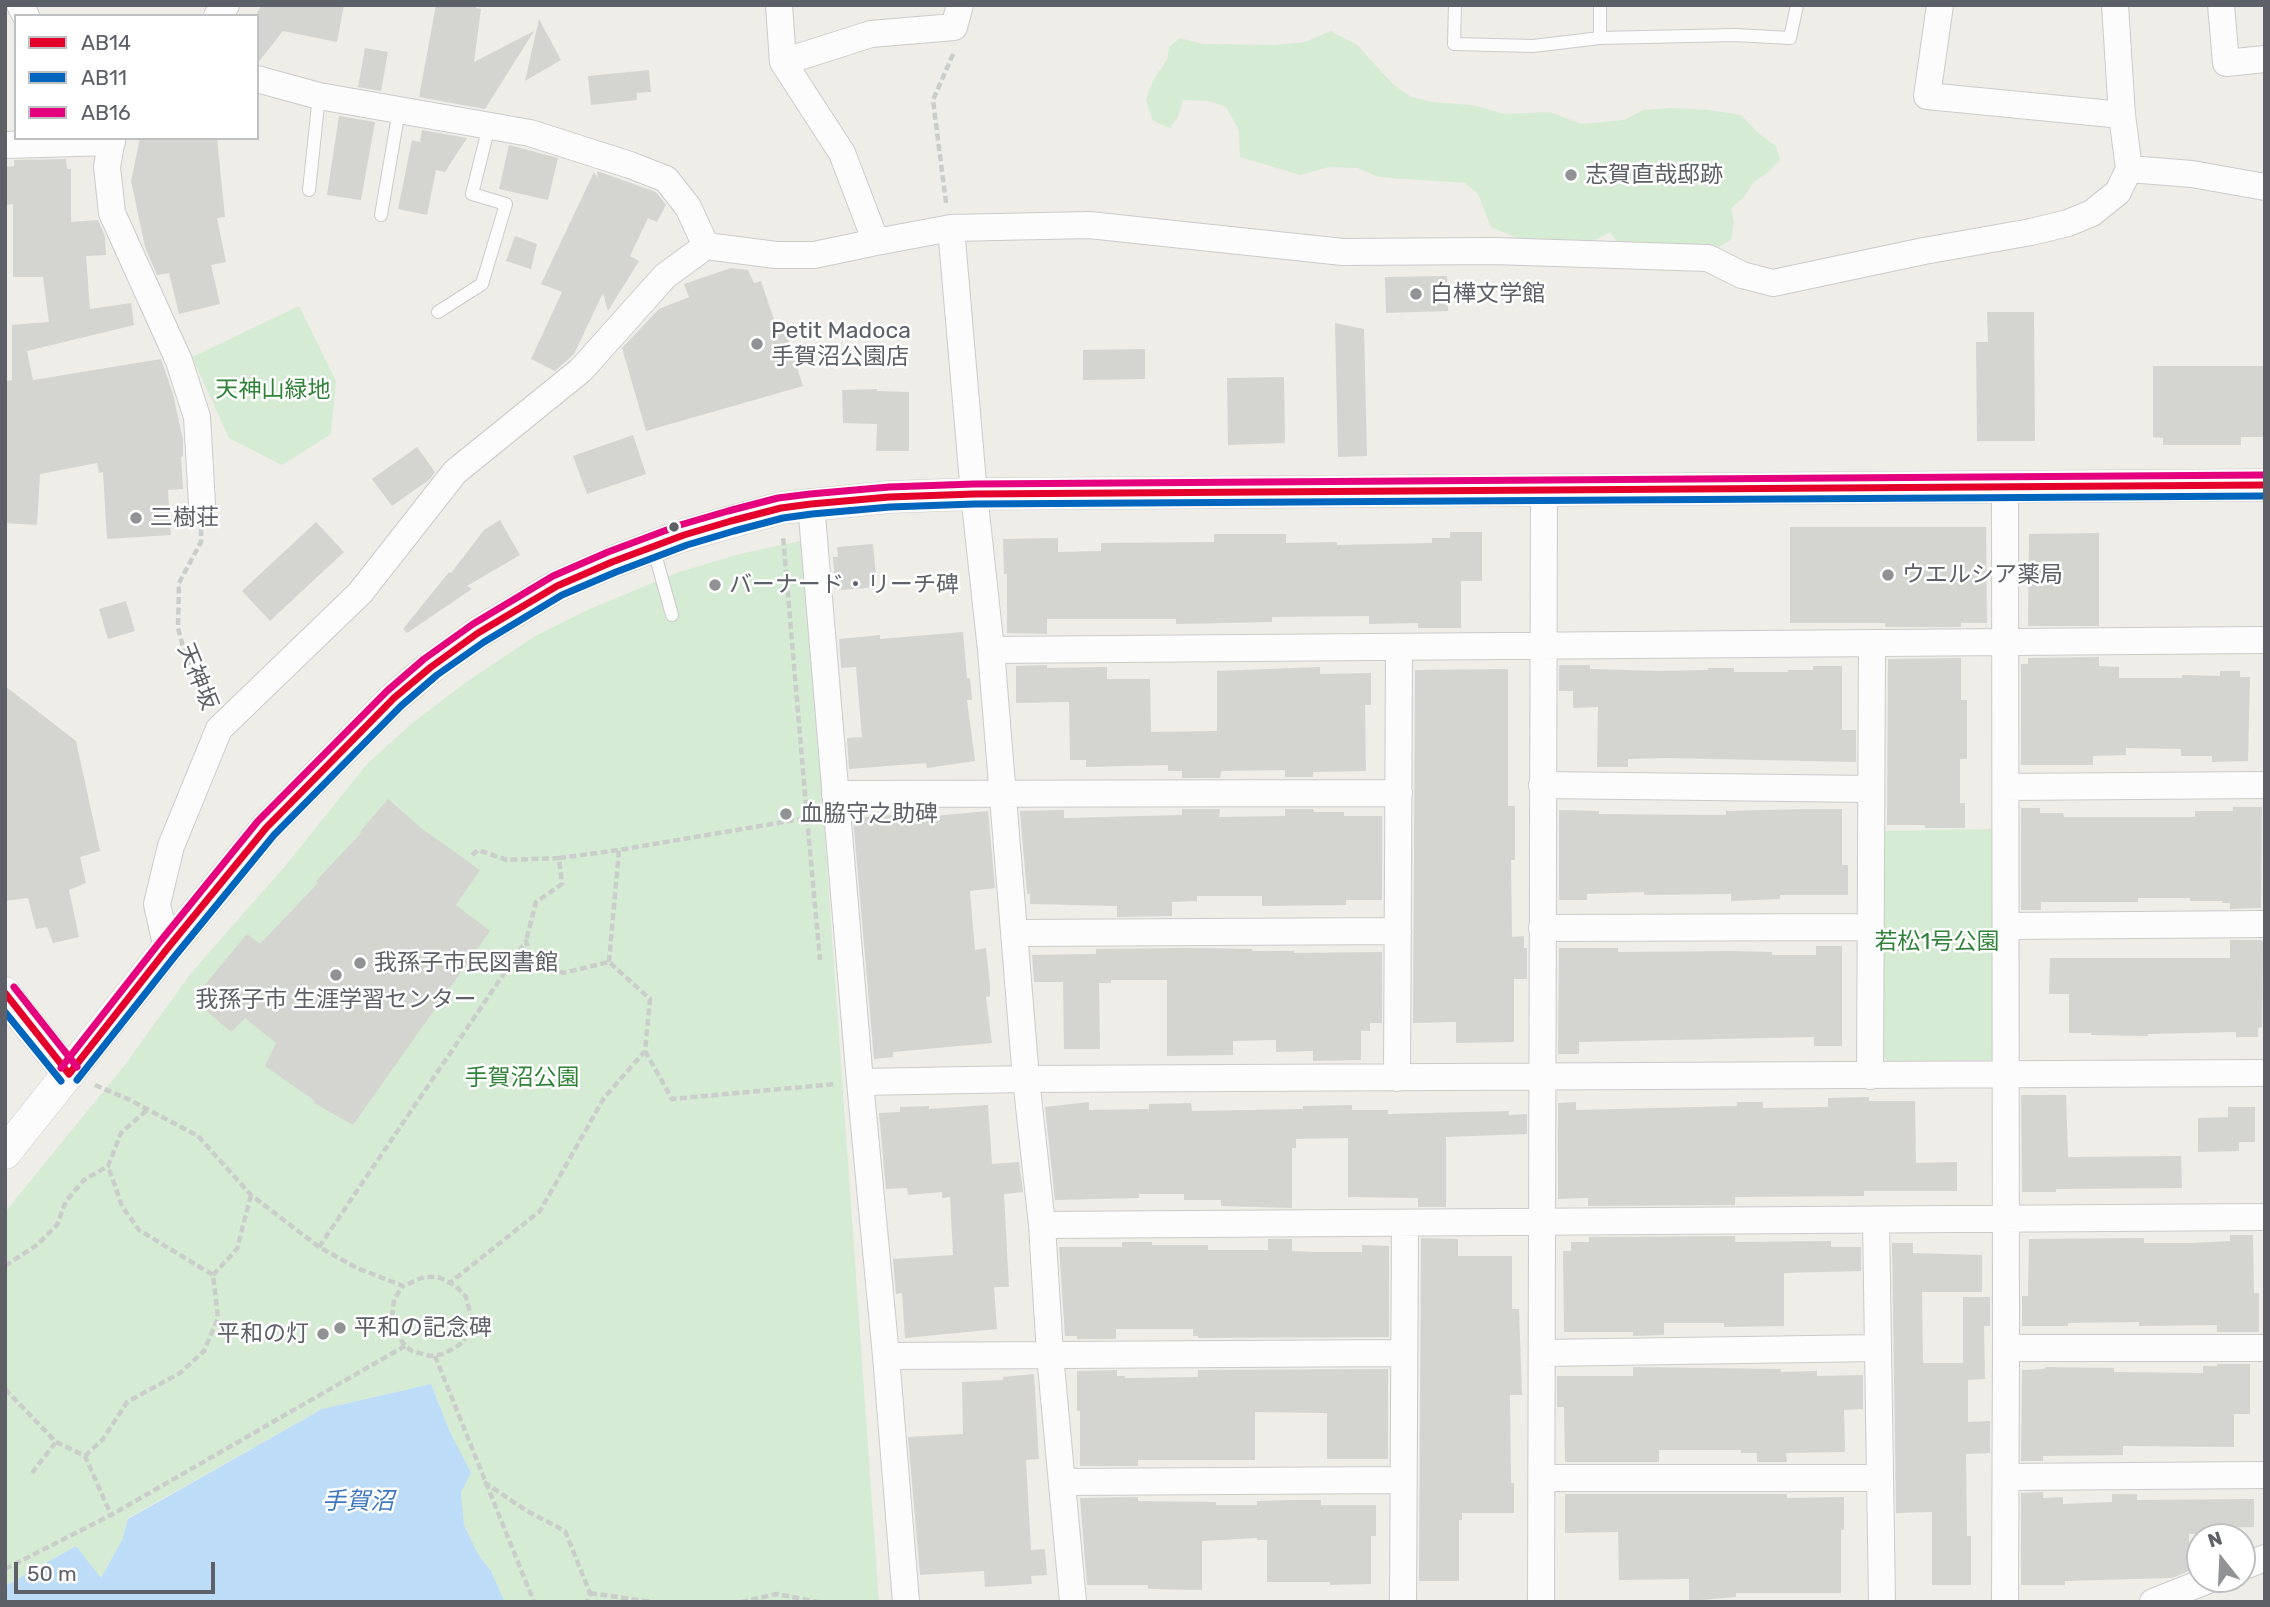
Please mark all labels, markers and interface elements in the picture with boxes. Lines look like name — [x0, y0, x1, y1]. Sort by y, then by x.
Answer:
legend — [14, 14, 259, 140]
text: AB14 — [81, 30, 131, 55]
text: AB11 — [81, 65, 127, 90]
text: AB16 — [81, 100, 131, 125]
place label: 志賀直哉邸跡 — [1585, 161, 1723, 189]
marker: 志賀直哉邸跡 — [1563, 167, 1579, 183]
place label: 白樺文学館 — [1430, 280, 1545, 308]
marker: 白樺文学館 — [1408, 286, 1424, 302]
place label: Petit Madoca 手賀沼公園店 — [771, 317, 911, 371]
marker: Petit Madoca 手賀沼公園店 — [749, 336, 765, 352]
park label: 天神山緑地 — [216, 376, 330, 404]
place label: 三樹荘 — [150, 504, 219, 532]
marker: 三樹荘 — [128, 510, 144, 526]
unlabelled marker — [667, 520, 681, 534]
place label: ウエルシア薬局 — [1902, 561, 2063, 589]
marker: ウエルシア薬局 — [1880, 567, 1896, 583]
place label: バーナード・リーチ碑 — [729, 571, 959, 599]
marker: バーナード・リーチ碑 — [707, 577, 723, 593]
street label: 天神坂 — [171, 640, 223, 714]
place label: 血脇守之助碑 — [800, 800, 938, 828]
marker: 血脇守之助碑 — [778, 806, 794, 822]
park label: 若松1号公園 — [1875, 928, 1999, 956]
place label: 我孫子市民図書館 — [374, 949, 558, 977]
marker: 我孫子市民図書館 — [352, 955, 368, 971]
marker: 我孫子市 生涯学習センター — [328, 967, 344, 983]
place label: 我孫子市 生涯学習センター — [195, 986, 477, 1014]
park label: 手賀沼公園 — [465, 1064, 579, 1092]
place label: 平和の記念碑 — [354, 1314, 492, 1342]
place label: 平和の灯 — [217, 1320, 309, 1348]
marker: 平和の記念碑 — [332, 1320, 348, 1336]
marker: 平和の灯 — [315, 1326, 331, 1342]
water label: 手賀沼 — [322, 1488, 394, 1516]
north arrow — [2186, 1523, 2256, 1593]
text: N — [2205, 1526, 2225, 1553]
scale bar — [18, 1548, 219, 1592]
text: 50 m — [27, 1561, 77, 1586]

